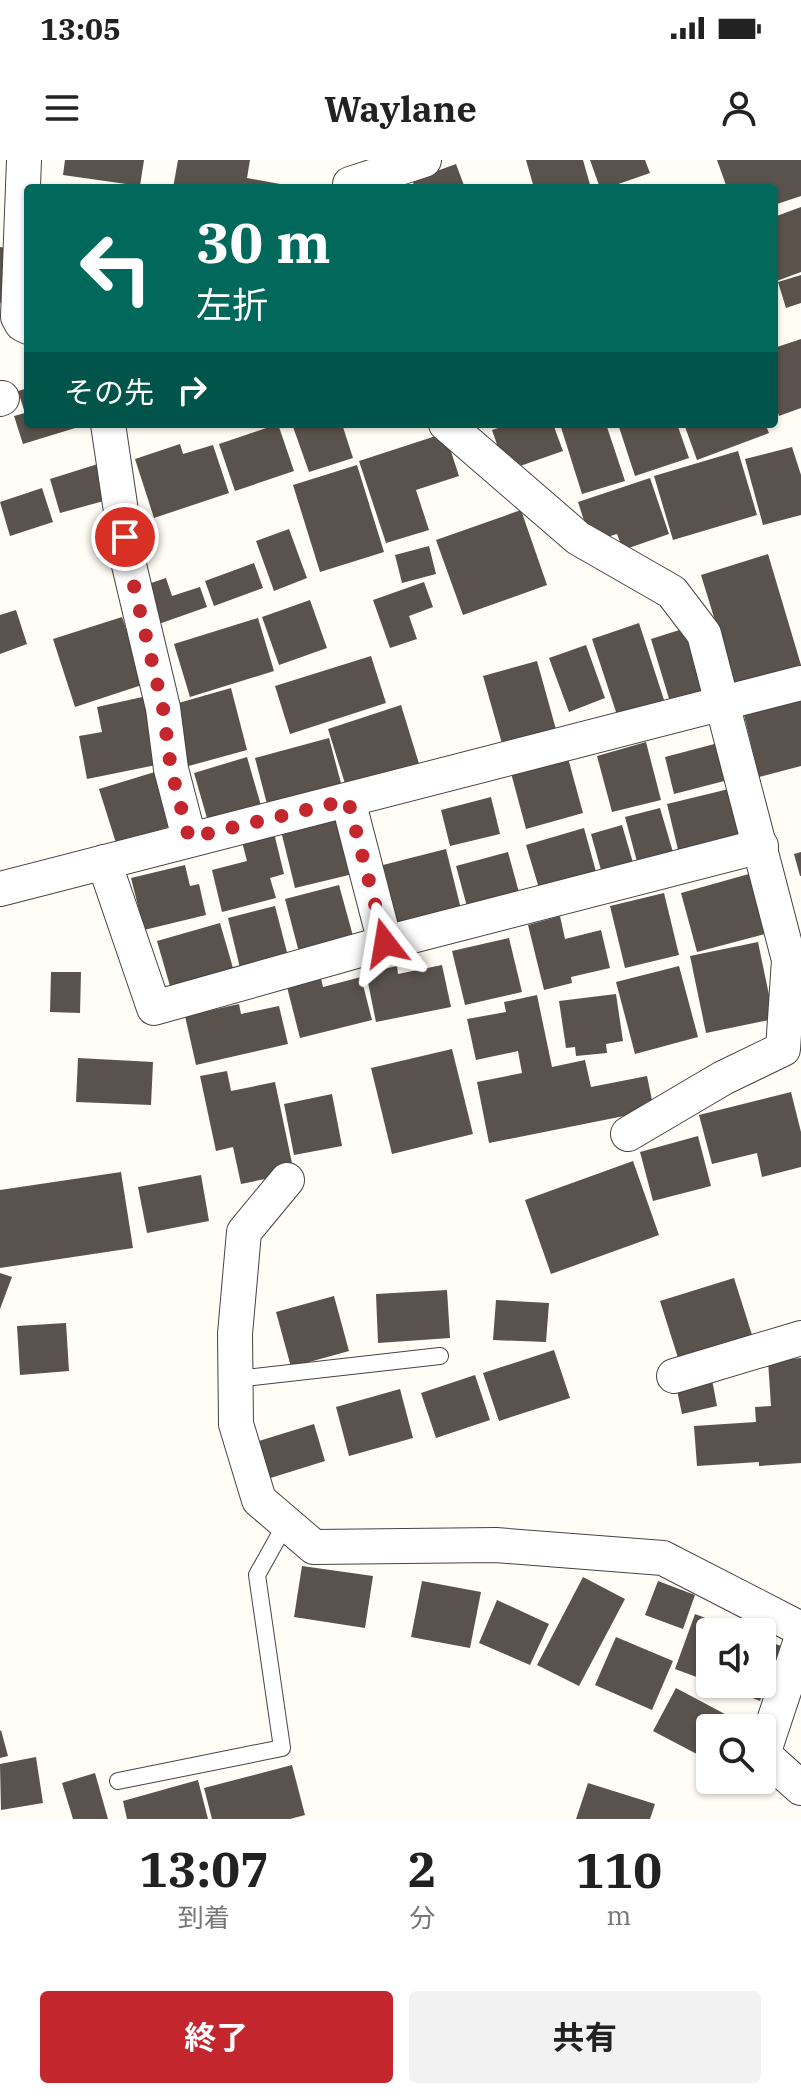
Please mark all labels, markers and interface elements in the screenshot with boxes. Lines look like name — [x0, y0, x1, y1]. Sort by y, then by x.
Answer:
text: 13:05 — [40, 9, 121, 48]
text: Waylane — [324, 85, 477, 132]
icon: menu — [40, 86, 84, 130]
icon: person — [717, 86, 761, 130]
text: 30 m — [196, 206, 331, 278]
icon: left — [64, 216, 168, 320]
text: 左折 — [196, 281, 268, 328]
icon: right — [170, 368, 214, 412]
text: その先 — [64, 372, 154, 411]
pin — [91, 503, 159, 571]
icon: arrive — [103, 515, 147, 559]
position arrow — [343, 901, 427, 985]
map controls — [696, 1618, 776, 1794]
button: sound — [696, 1618, 776, 1698]
button: search — [696, 1714, 776, 1794]
text: 13:07 — [139, 1838, 269, 1900]
text: 2 — [408, 1838, 437, 1900]
text: 110 — [576, 1839, 662, 1901]
text: m — [606, 1898, 631, 1932]
text: 到着 — [178, 1900, 230, 1934]
text: 分 — [409, 1900, 435, 1934]
button: 終了 — [40, 1991, 393, 2083]
button: 共有 — [409, 1991, 761, 2083]

